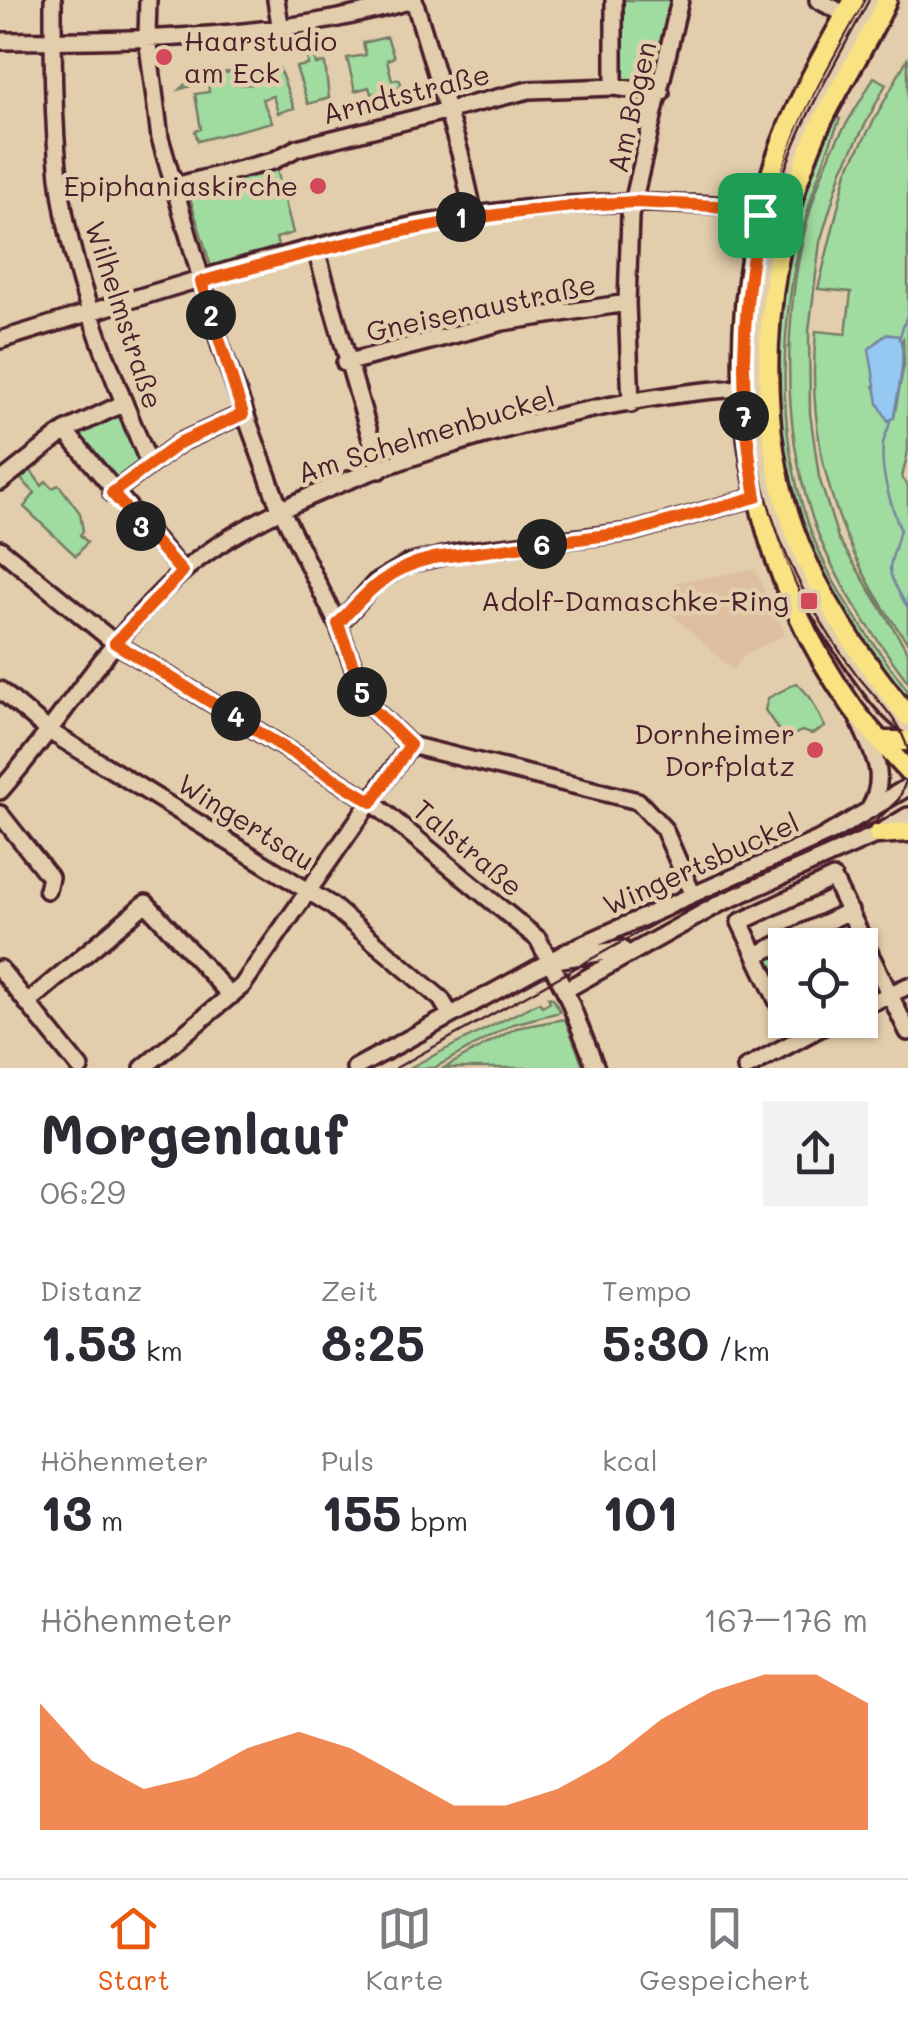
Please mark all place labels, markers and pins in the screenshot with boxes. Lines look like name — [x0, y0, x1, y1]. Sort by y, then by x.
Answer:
place label: Haarstudio am Eck — [184, 22, 337, 90]
marker: Haarstudio am Eck — [153, 46, 175, 68]
place label: Epiphaniaskirche — [63, 167, 298, 203]
pin — [718, 173, 803, 258]
marker: Epiphaniaskirche — [307, 175, 329, 197]
pin: 1 — [436, 192, 486, 242]
pin: 2 — [186, 290, 236, 340]
pin: 7 — [719, 391, 769, 441]
pin: 3 — [116, 501, 166, 551]
pin: 6 — [517, 519, 567, 569]
place label: Adolf-Damaschke-Ring — [481, 582, 789, 618]
marker: Adolf-Damaschke-Ring — [798, 590, 820, 612]
pin: 5 — [337, 667, 387, 717]
pin: 4 — [211, 691, 261, 741]
place label: Dornheimer Dorfplatz — [634, 715, 795, 783]
marker: Dornheimer Dorfplatz — [804, 739, 826, 761]

